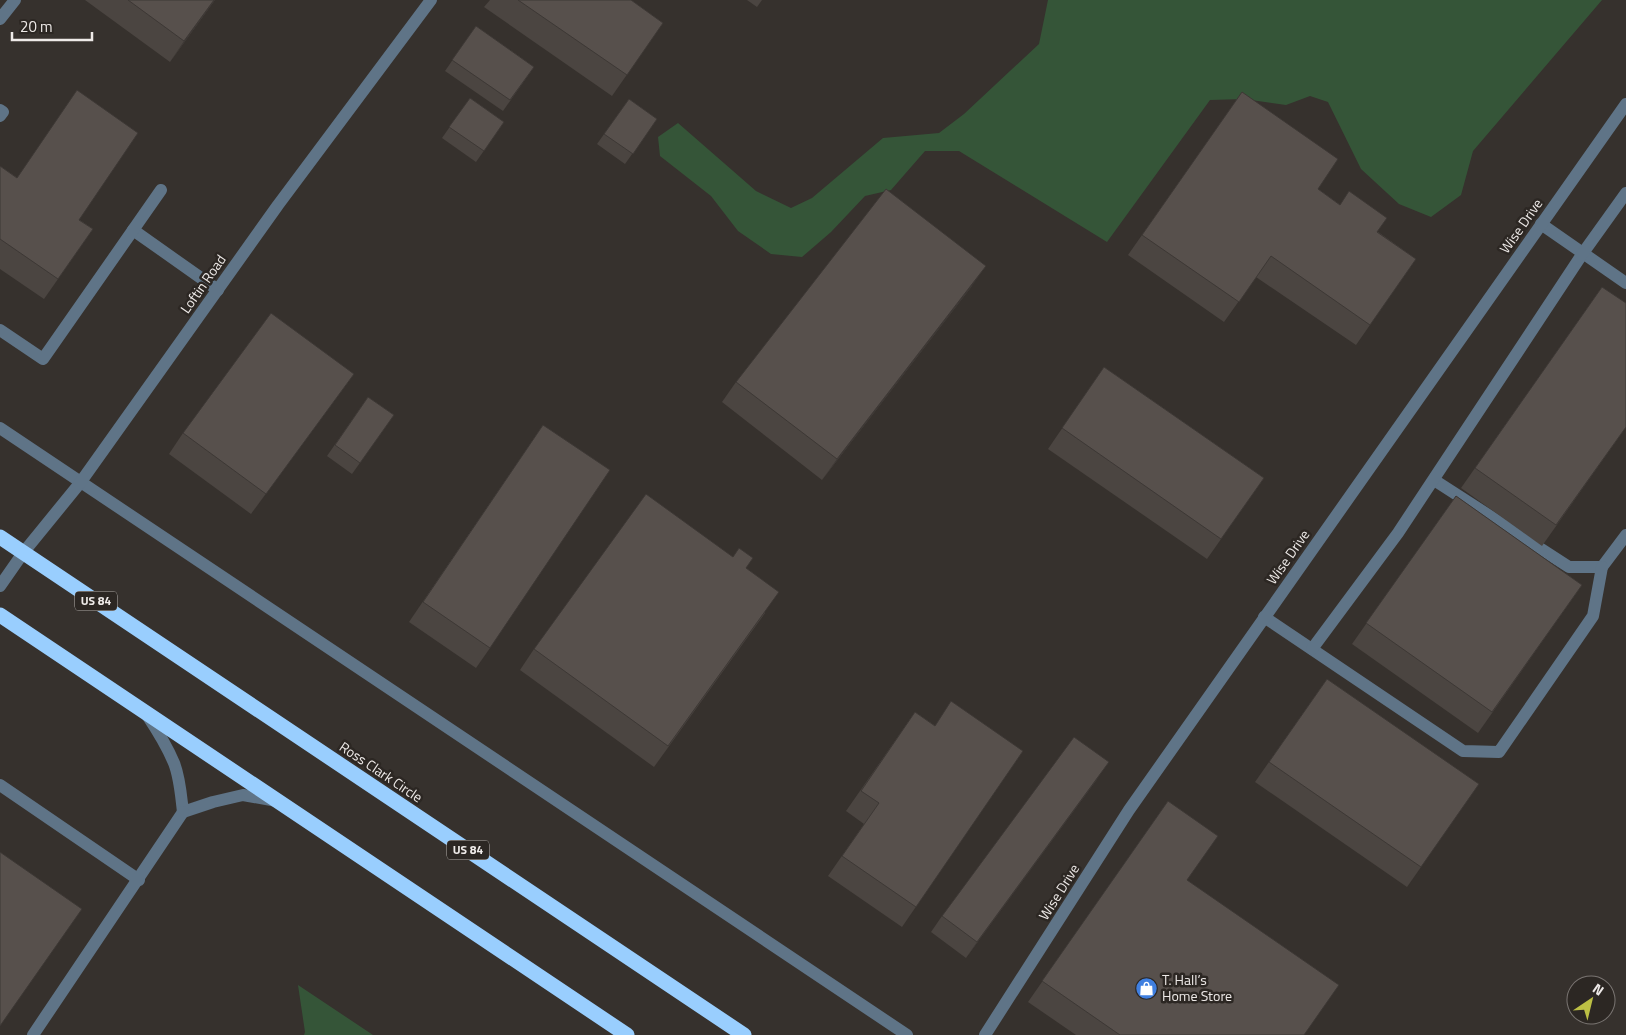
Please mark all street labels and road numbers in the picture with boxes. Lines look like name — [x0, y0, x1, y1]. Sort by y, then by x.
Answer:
street label: Wise Drive — [1494, 194, 1547, 257]
street label: Loftin Road — [175, 250, 231, 317]
street label: Wise Drive — [1261, 525, 1314, 588]
road number: US 84 — [75, 592, 117, 610]
street label: Ross Clark Circle — [335, 736, 427, 807]
road number: US 84 — [447, 840, 489, 860]
street label: Wise Drive — [1033, 860, 1084, 924]

